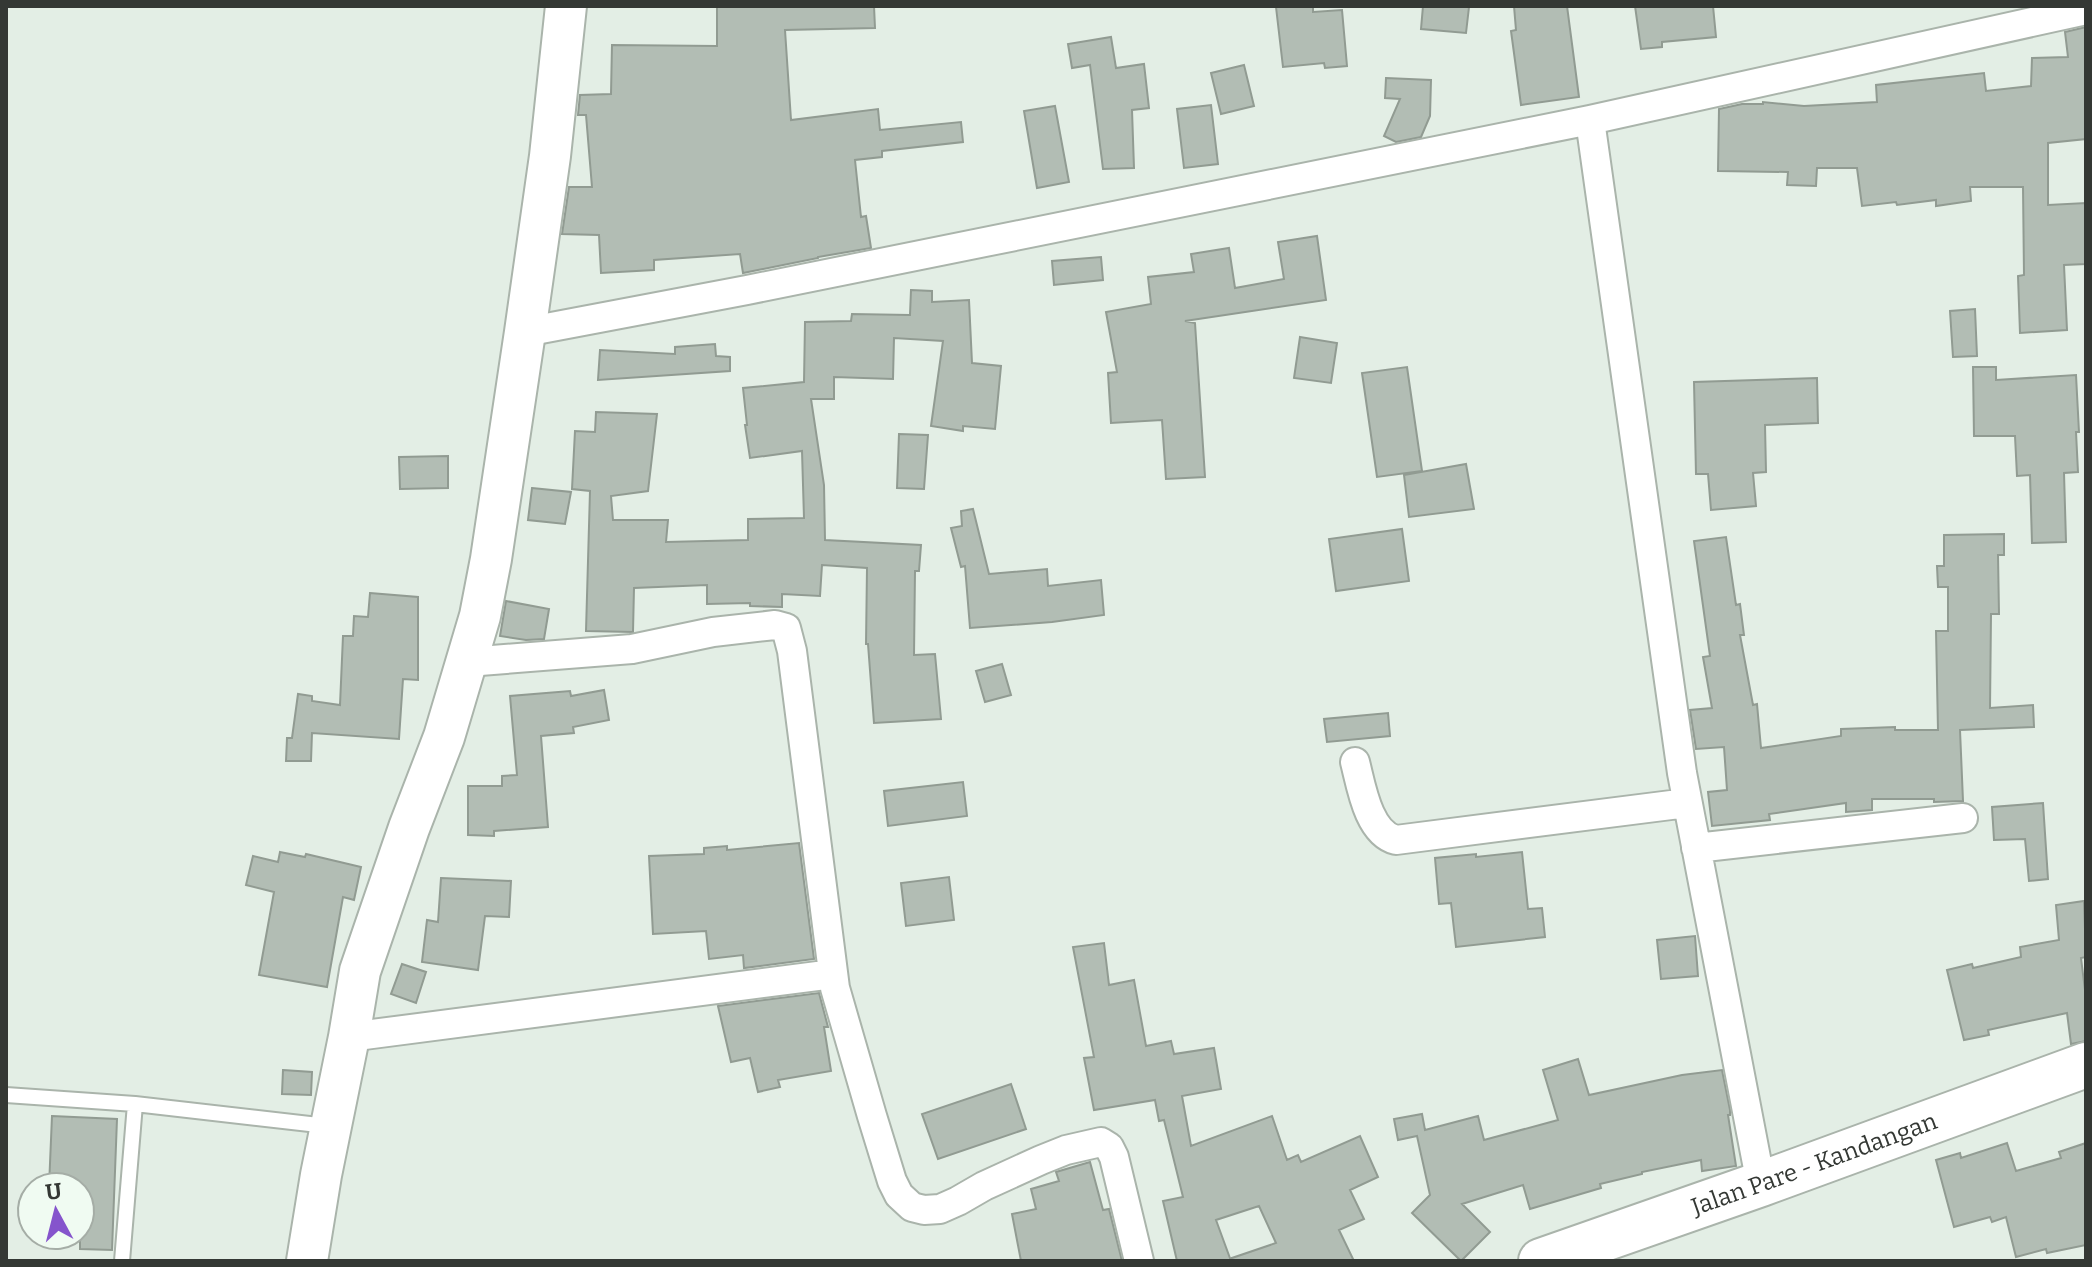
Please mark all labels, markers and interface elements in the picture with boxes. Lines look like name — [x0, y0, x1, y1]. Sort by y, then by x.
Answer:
street label: Jalan Pare - Kandangan — [1687, 1107, 1941, 1222]
north arrow — [16, 1171, 96, 1251]
text: U — [44, 1177, 63, 1206]

